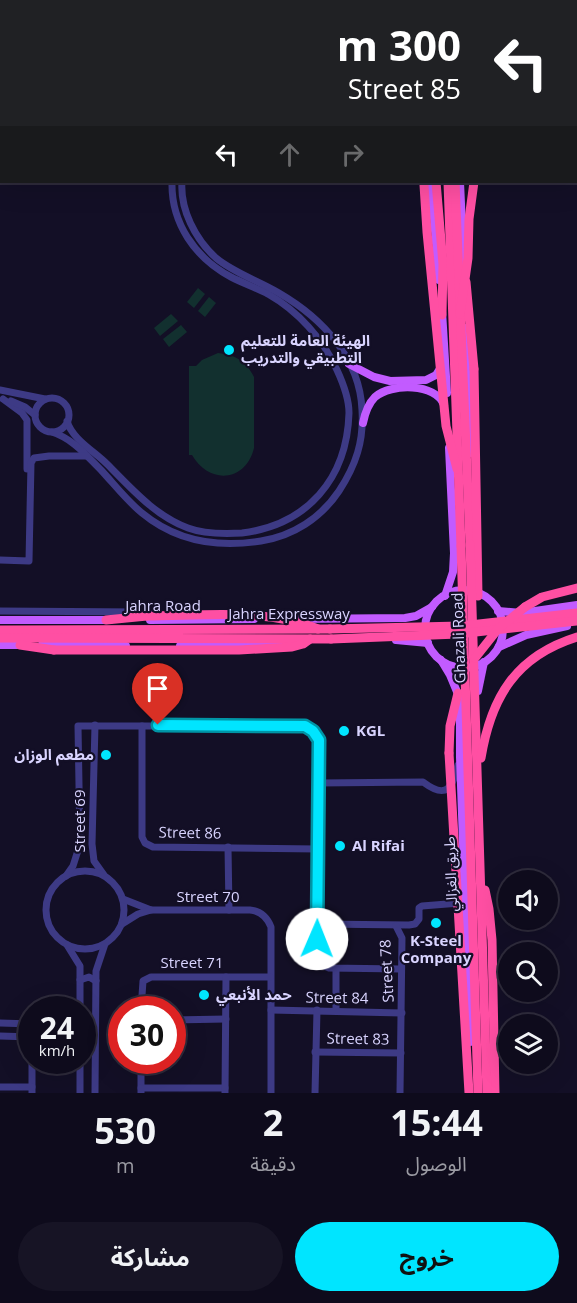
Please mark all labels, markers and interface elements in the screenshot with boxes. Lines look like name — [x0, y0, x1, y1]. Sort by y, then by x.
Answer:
text: 300 m — [337, 16, 461, 73]
icon: left — [482, 24, 560, 102]
text: Street 85 — [348, 70, 461, 107]
icon: left — [210, 138, 243, 171]
icon: ahead — [273, 138, 306, 171]
icon: right — [336, 138, 369, 171]
place label: الهيئة العامة للتعليم التطبيقي والتدريب — [241, 330, 370, 369]
marker: الهيئة العامة للتعليم التطبيقي والتدريب — [222, 343, 236, 357]
street label: Ghazali Road — [446, 592, 470, 684]
street label: Jahra Road — [123, 595, 201, 615]
street label: Jahra Expressway — [226, 603, 350, 623]
pin — [132, 663, 183, 725]
icon: arrive — [141, 672, 174, 705]
place label: KGL — [356, 720, 385, 740]
marker: KGL — [337, 724, 351, 738]
place label: مطعم الوزان — [14, 744, 94, 766]
marker: مطعم الوزان — [99, 748, 113, 762]
street label: Street 69 — [69, 790, 89, 852]
street label: Street 86 — [158, 821, 222, 843]
place label: Al Rifai — [352, 835, 405, 855]
street label: طريق الغزالي — [439, 836, 464, 912]
marker: Al Rifai — [333, 839, 347, 853]
map controls — [498, 870, 558, 1074]
button: sound — [498, 870, 558, 930]
street label: Street 70 — [177, 886, 239, 906]
position arrow — [285, 907, 349, 971]
marker: K-Steel Company — [429, 916, 443, 930]
place label: K-Steel Company — [401, 930, 472, 967]
street label: Street 78 — [374, 939, 398, 1003]
button: search — [498, 942, 558, 1002]
street label: Street 71 — [161, 952, 223, 972]
place label: حمد الأنبعي — [216, 984, 292, 1006]
street label: Street 84 — [305, 986, 369, 1008]
marker: حمد الأنبعي — [197, 988, 211, 1002]
speed limit sign: 30 — [108, 996, 186, 1074]
text: 24 — [40, 1007, 74, 1048]
button: layers — [498, 1014, 558, 1074]
street label: Street 83 — [326, 1027, 390, 1049]
text: km/h — [39, 1040, 75, 1060]
text: 2 — [263, 1098, 283, 1147]
text: 15:44 — [390, 1098, 483, 1147]
text: 530 — [94, 1106, 156, 1155]
text: دقيقة — [250, 1150, 296, 1177]
text: الوصول — [406, 1150, 467, 1177]
text: m — [116, 1152, 134, 1179]
button: مشاركة — [18, 1222, 283, 1291]
button: خروج — [295, 1222, 559, 1291]

